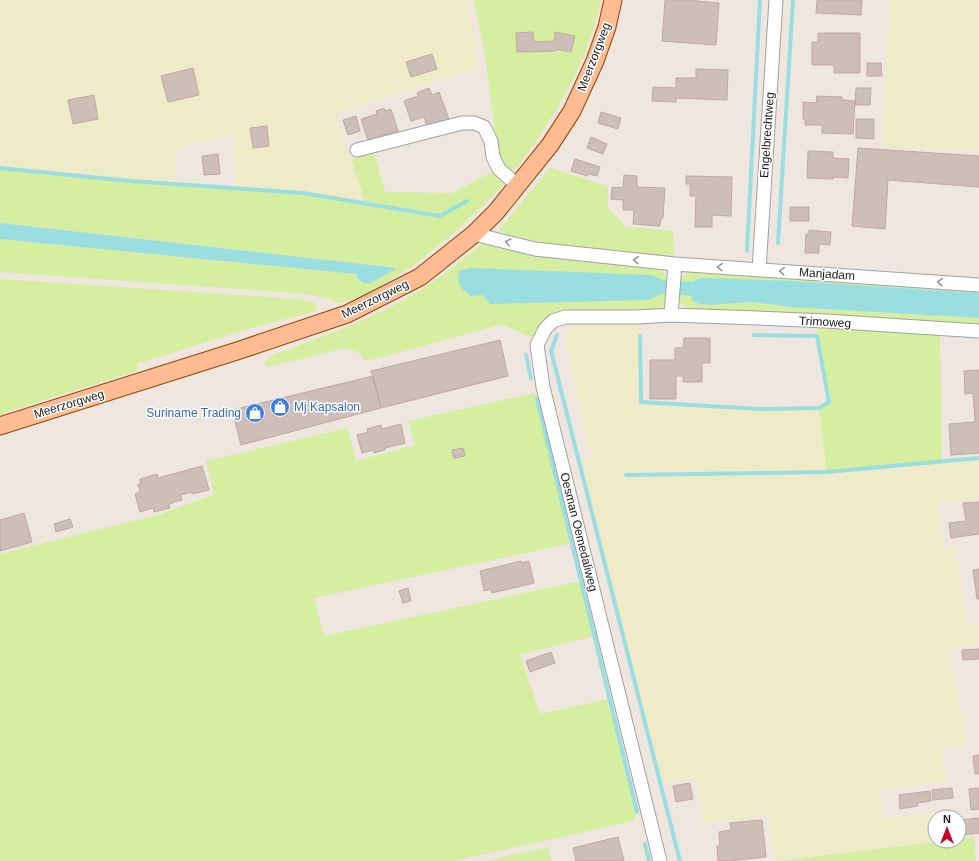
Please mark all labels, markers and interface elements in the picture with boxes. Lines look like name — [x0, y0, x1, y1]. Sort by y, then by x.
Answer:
street label: Meerzorgweg — [574, 21, 614, 93]
street label: Engelbrechtweg — [757, 92, 777, 178]
one-way arrow — [504, 239, 511, 247]
one-way arrow — [633, 256, 639, 265]
one-way arrow — [717, 263, 723, 272]
street label: Manjadam — [799, 265, 855, 283]
one-way arrow — [779, 267, 785, 276]
street label: Meerzorgweg — [339, 277, 411, 321]
one-way arrow — [937, 278, 943, 287]
street label: Trimoweg — [799, 314, 851, 330]
street label: Meerzorgweg — [32, 387, 106, 421]
shop icon: Mj Kapsalon — [269, 396, 291, 418]
place label: Mj Kapsalon — [294, 400, 360, 414]
shop icon: Suriname Trading — [244, 402, 266, 424]
place label: Suriname Trading — [146, 406, 241, 420]
street label: Oesman Oemedaliweg — [557, 471, 601, 593]
north arrow — [927, 809, 967, 849]
text: N — [943, 813, 951, 825]

